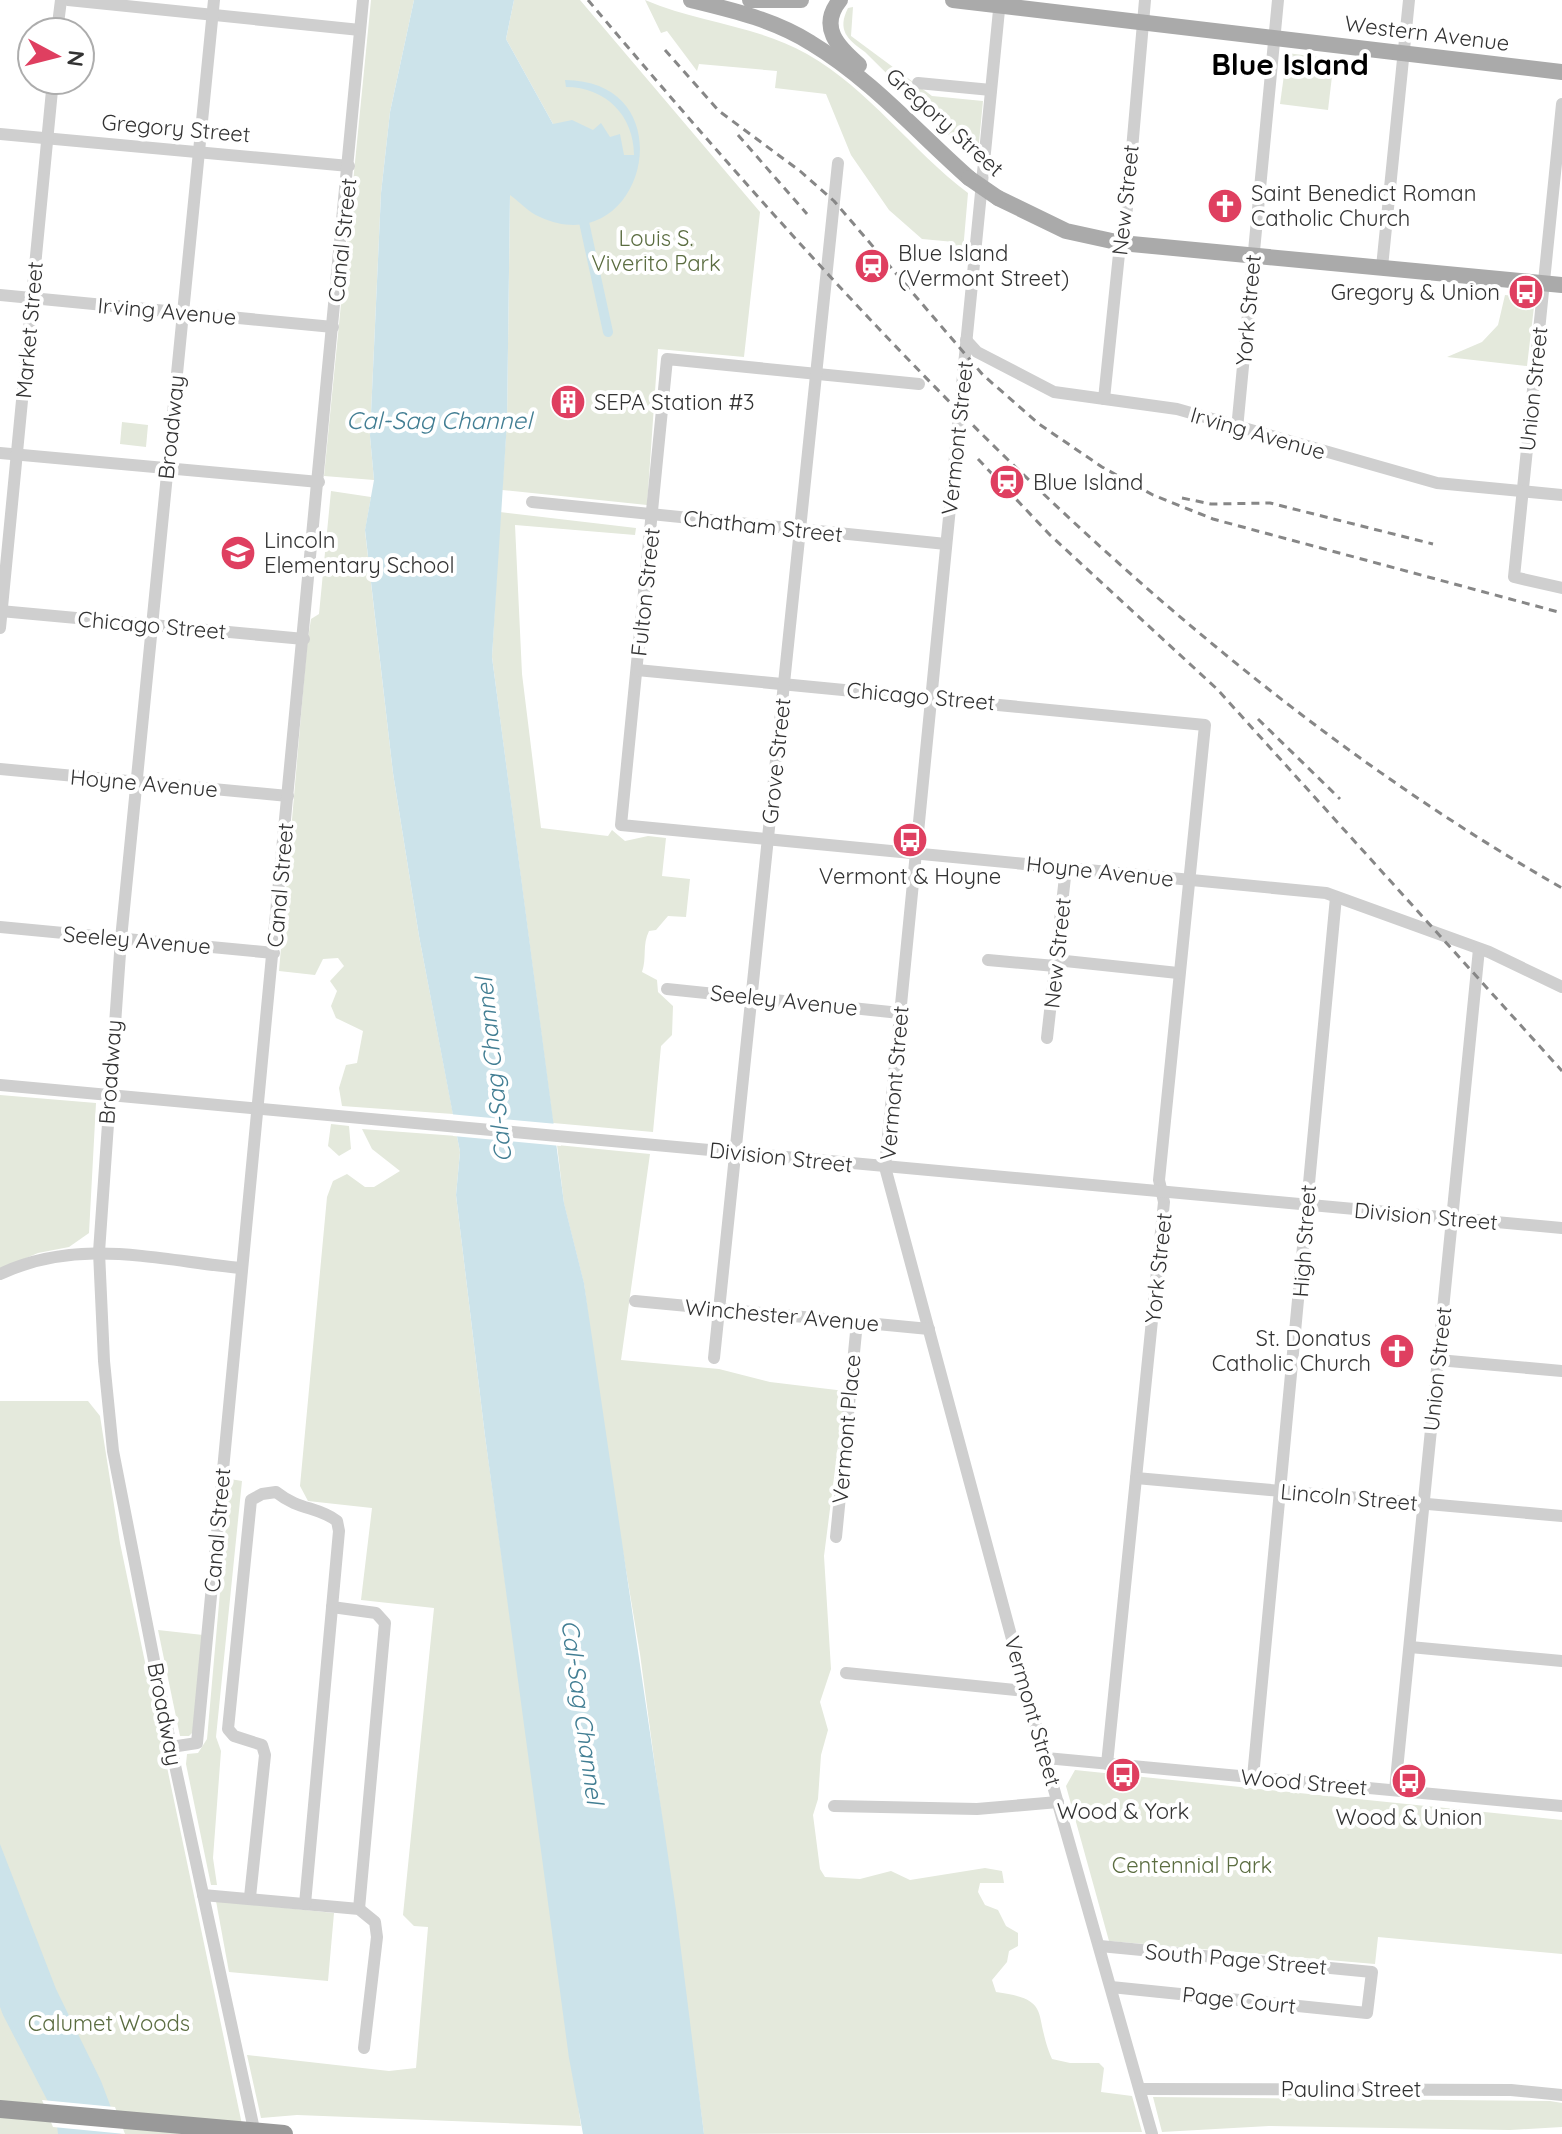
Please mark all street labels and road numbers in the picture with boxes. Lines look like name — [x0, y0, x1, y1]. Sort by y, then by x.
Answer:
street label: Western Avenue — [1343, 9, 1511, 57]
street label: Gregory Street — [880, 62, 1010, 182]
street label: Gregory Street — [100, 108, 252, 148]
street label: New Street — [1105, 143, 1145, 257]
street label: Canal Street — [322, 176, 362, 304]
street label: York Street — [1229, 253, 1267, 367]
street label: Market Street — [9, 260, 49, 400]
street label: Irving Avenue — [96, 291, 238, 331]
street label: Union Street — [1513, 325, 1553, 453]
street label: Vermont Street — [935, 360, 979, 516]
street label: Broadway — [152, 373, 190, 481]
street label: Irving Avenue — [1187, 400, 1329, 466]
street label: Chatham Street — [682, 504, 844, 548]
street label: Fulton Street — [624, 526, 666, 658]
street label: Chicago Street — [77, 605, 227, 645]
street label: Chicago Street — [846, 676, 996, 716]
street label: Grove Street — [755, 697, 797, 825]
street label: Hoyne Avenue — [69, 763, 219, 803]
street label: Canal Street — [261, 822, 299, 948]
street label: Hoyne Avenue — [1025, 849, 1175, 893]
street label: New Street — [1037, 896, 1077, 1010]
street label: Seeley Avenue — [62, 920, 212, 960]
street label: Seeley Avenue — [709, 978, 859, 1022]
street label: Vermont Street — [873, 1005, 915, 1161]
street label: Broadway — [92, 1019, 128, 1125]
street label: Division Street — [708, 1136, 854, 1178]
street label: High Street — [1286, 1184, 1322, 1298]
street label: Division Street — [1353, 1196, 1499, 1236]
street label: York Street — [1138, 1211, 1178, 1325]
street label: Winchester Avenue — [684, 1293, 880, 1337]
street label: Union Street — [1417, 1305, 1457, 1433]
street label: Vermont Place — [826, 1353, 866, 1505]
street label: Canal Street — [198, 1467, 236, 1593]
street label: Lincoln Street — [1279, 1477, 1419, 1517]
street label: Vermont Street — [998, 1633, 1068, 1789]
street label: Broadway — [141, 1660, 189, 1768]
street label: Wood Street — [1240, 1763, 1368, 1801]
street label: South Page Street — [1144, 1937, 1328, 1981]
street label: Page Court — [1181, 1980, 1297, 2020]
street label: Paulina Street — [1281, 2075, 1421, 2103]

